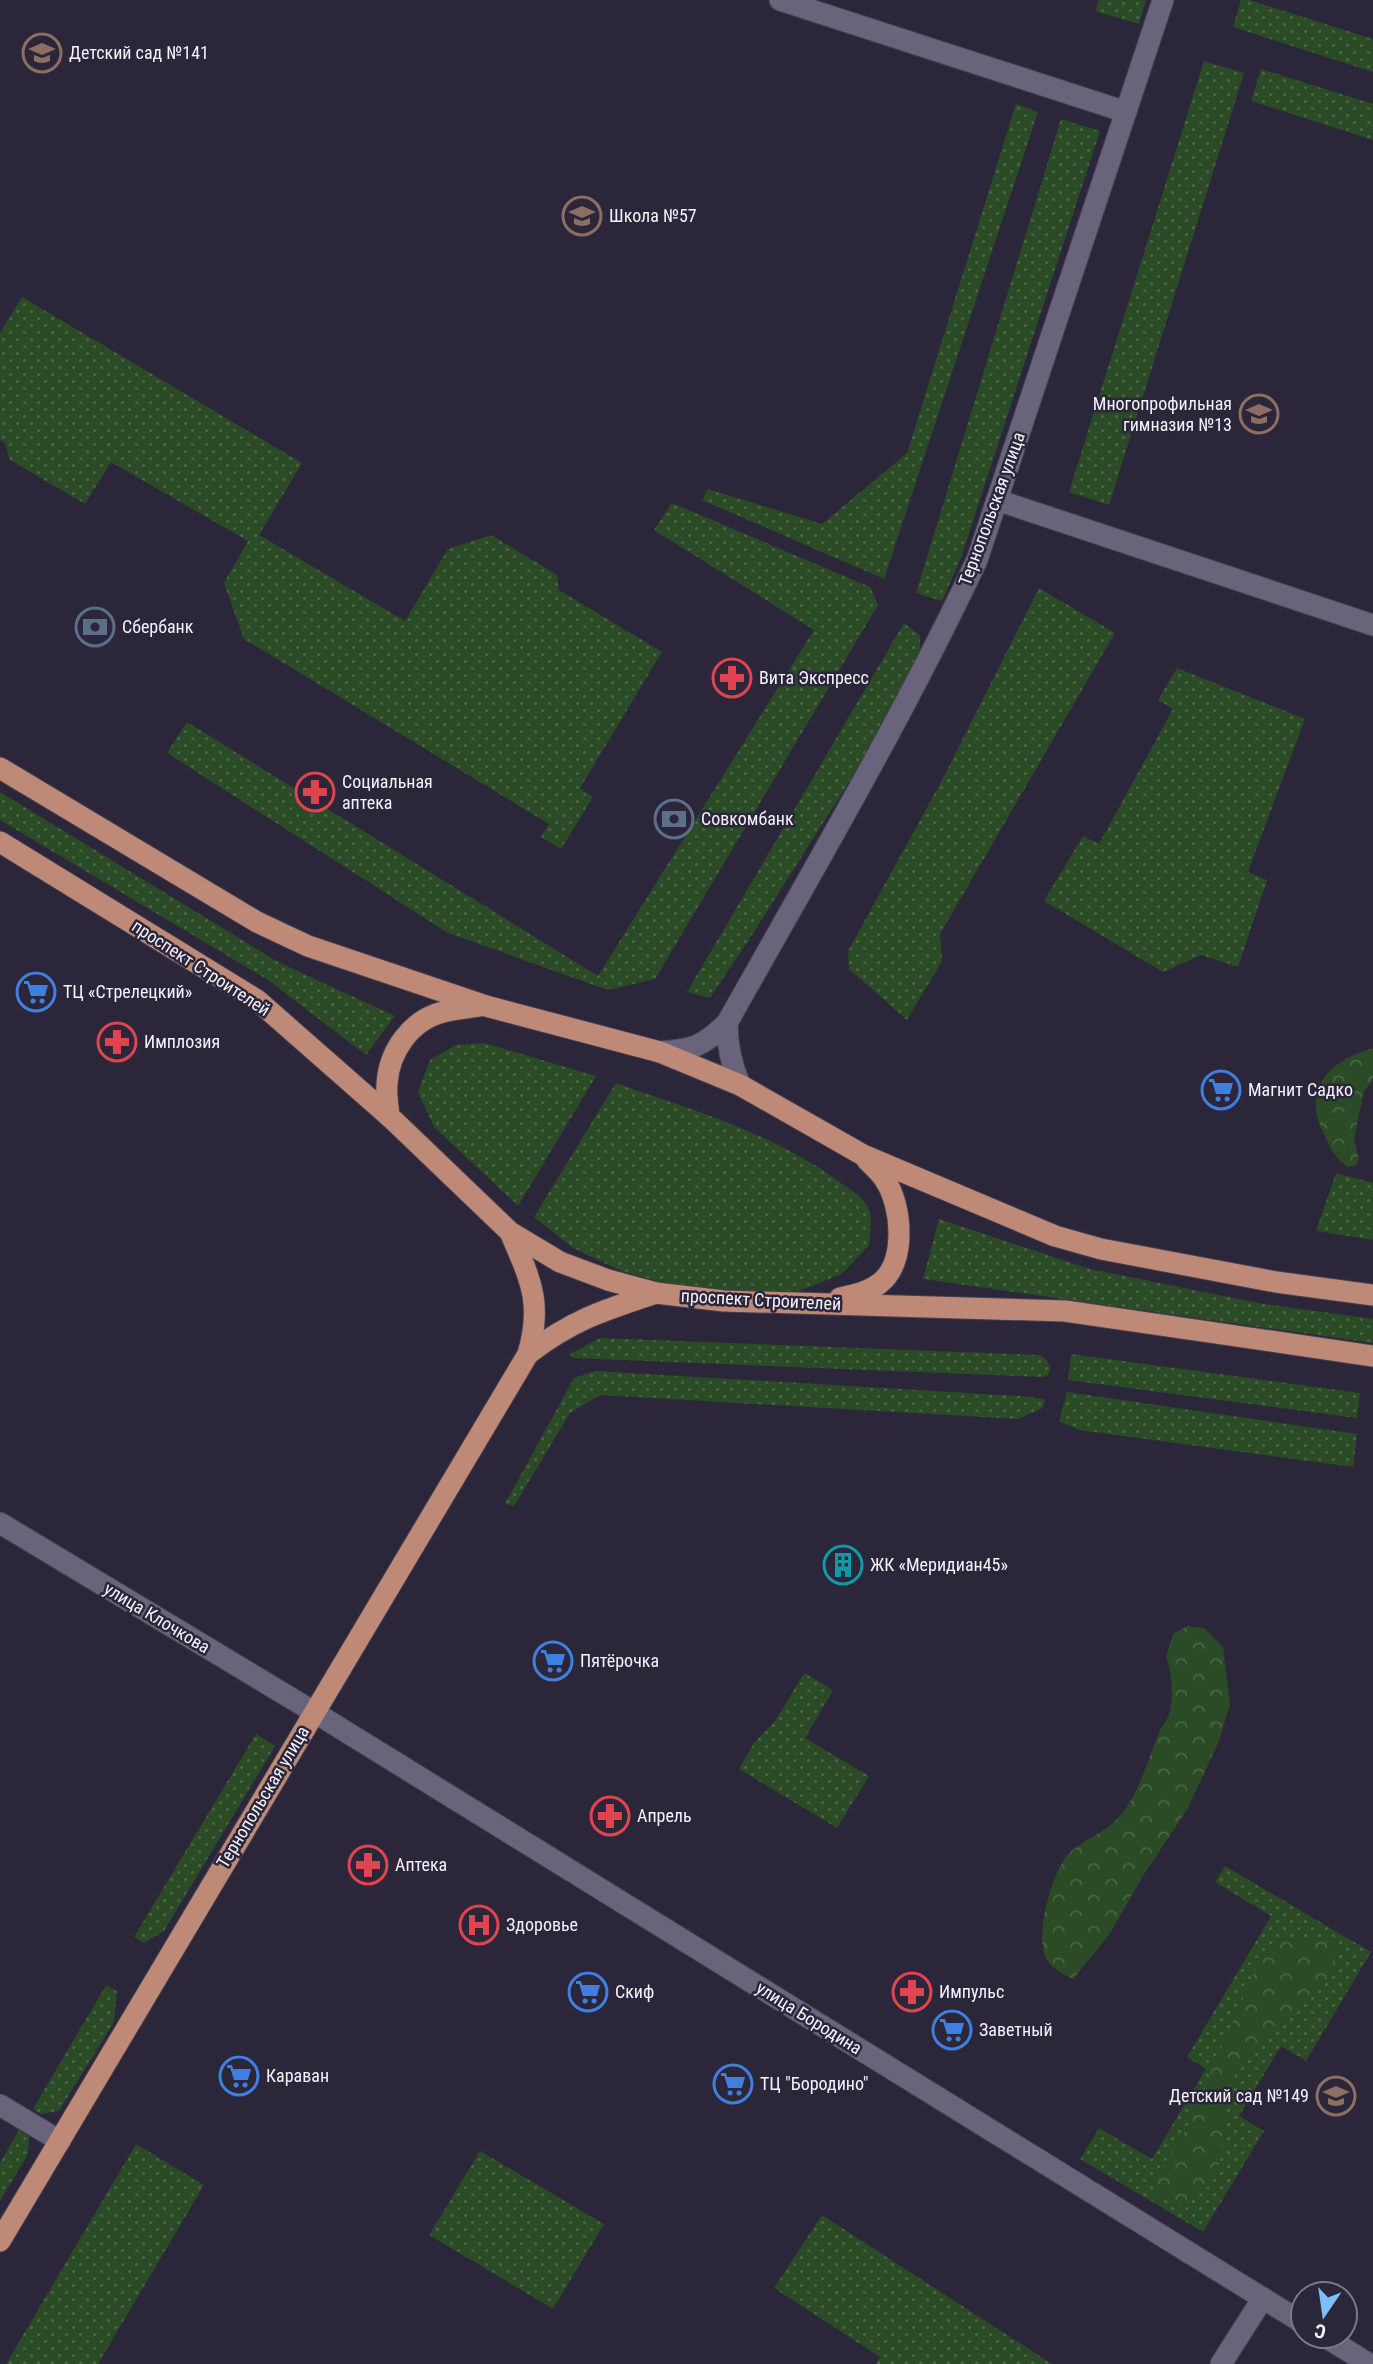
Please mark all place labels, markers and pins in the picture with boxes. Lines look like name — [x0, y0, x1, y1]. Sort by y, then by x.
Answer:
school or university icon: Детский сад №141 — [21, 32, 63, 74]
place label: Детский сад №141 — [69, 42, 209, 63]
school or university icon: Школа №57 — [561, 195, 603, 237]
place label: Школа №57 — [609, 205, 697, 226]
place label: Многопрофильная гимназия №13 — [1093, 393, 1232, 435]
school or university icon: Многопрофильная гимназия №13 — [1238, 393, 1280, 435]
bank icon: Сбербанк — [74, 606, 116, 648]
place label: Сбербанк — [122, 616, 194, 637]
pharmacy icon: Вита Экспресс — [711, 657, 753, 699]
place label: Вита Экспресс — [759, 667, 869, 688]
pharmacy icon: Социальная аптека — [294, 771, 336, 813]
place label: Социальная аптека — [342, 771, 433, 813]
bank icon: Совкомбанк — [653, 798, 695, 840]
place label: Совкомбанк — [701, 808, 794, 829]
supermarket icon: ТЦ «Стрелецкий» — [15, 971, 57, 1013]
place label: ТЦ «Стрелецкий» — [63, 981, 192, 1002]
pharmacy icon: Имплозия — [96, 1021, 138, 1063]
place label: Имплозия — [144, 1031, 220, 1052]
supermarket icon: Магнит Садко — [1200, 1069, 1242, 1111]
place label: Магнит Садко — [1248, 1079, 1353, 1100]
building icon: ЖК «Меридиан45» — [822, 1544, 864, 1586]
place label: ЖК «Меридиан45» — [870, 1554, 1008, 1575]
supermarket icon: Пятёрочка — [532, 1640, 574, 1682]
place label: Пятёрочка — [580, 1650, 659, 1671]
pharmacy icon: Апрель — [589, 1795, 631, 1837]
place label: Апрель — [637, 1805, 692, 1826]
pharmacy icon: Аптека — [347, 1844, 389, 1886]
place label: Аптека — [395, 1854, 447, 1875]
hospital icon: Здоровье — [458, 1904, 500, 1946]
place label: Здоровье — [506, 1914, 578, 1935]
supermarket icon: Скиф — [567, 1971, 609, 2013]
pharmacy icon: Импульс — [891, 1971, 933, 2013]
place label: Скиф — [615, 1981, 654, 2002]
place label: Импульс — [939, 1981, 1004, 2002]
supermarket icon: Заветный — [931, 2009, 973, 2051]
place label: Заветный — [979, 2019, 1053, 2040]
supermarket icon: Караван — [218, 2055, 260, 2097]
supermarket icon: ТЦ "Бородино" — [712, 2063, 754, 2105]
place label: Караван — [266, 2065, 329, 2086]
place label: ТЦ "Бородино" — [760, 2073, 869, 2094]
school or university icon: Детский сад №149 — [1315, 2075, 1357, 2117]
place label: Детский сад №149 — [1169, 2085, 1309, 2106]

